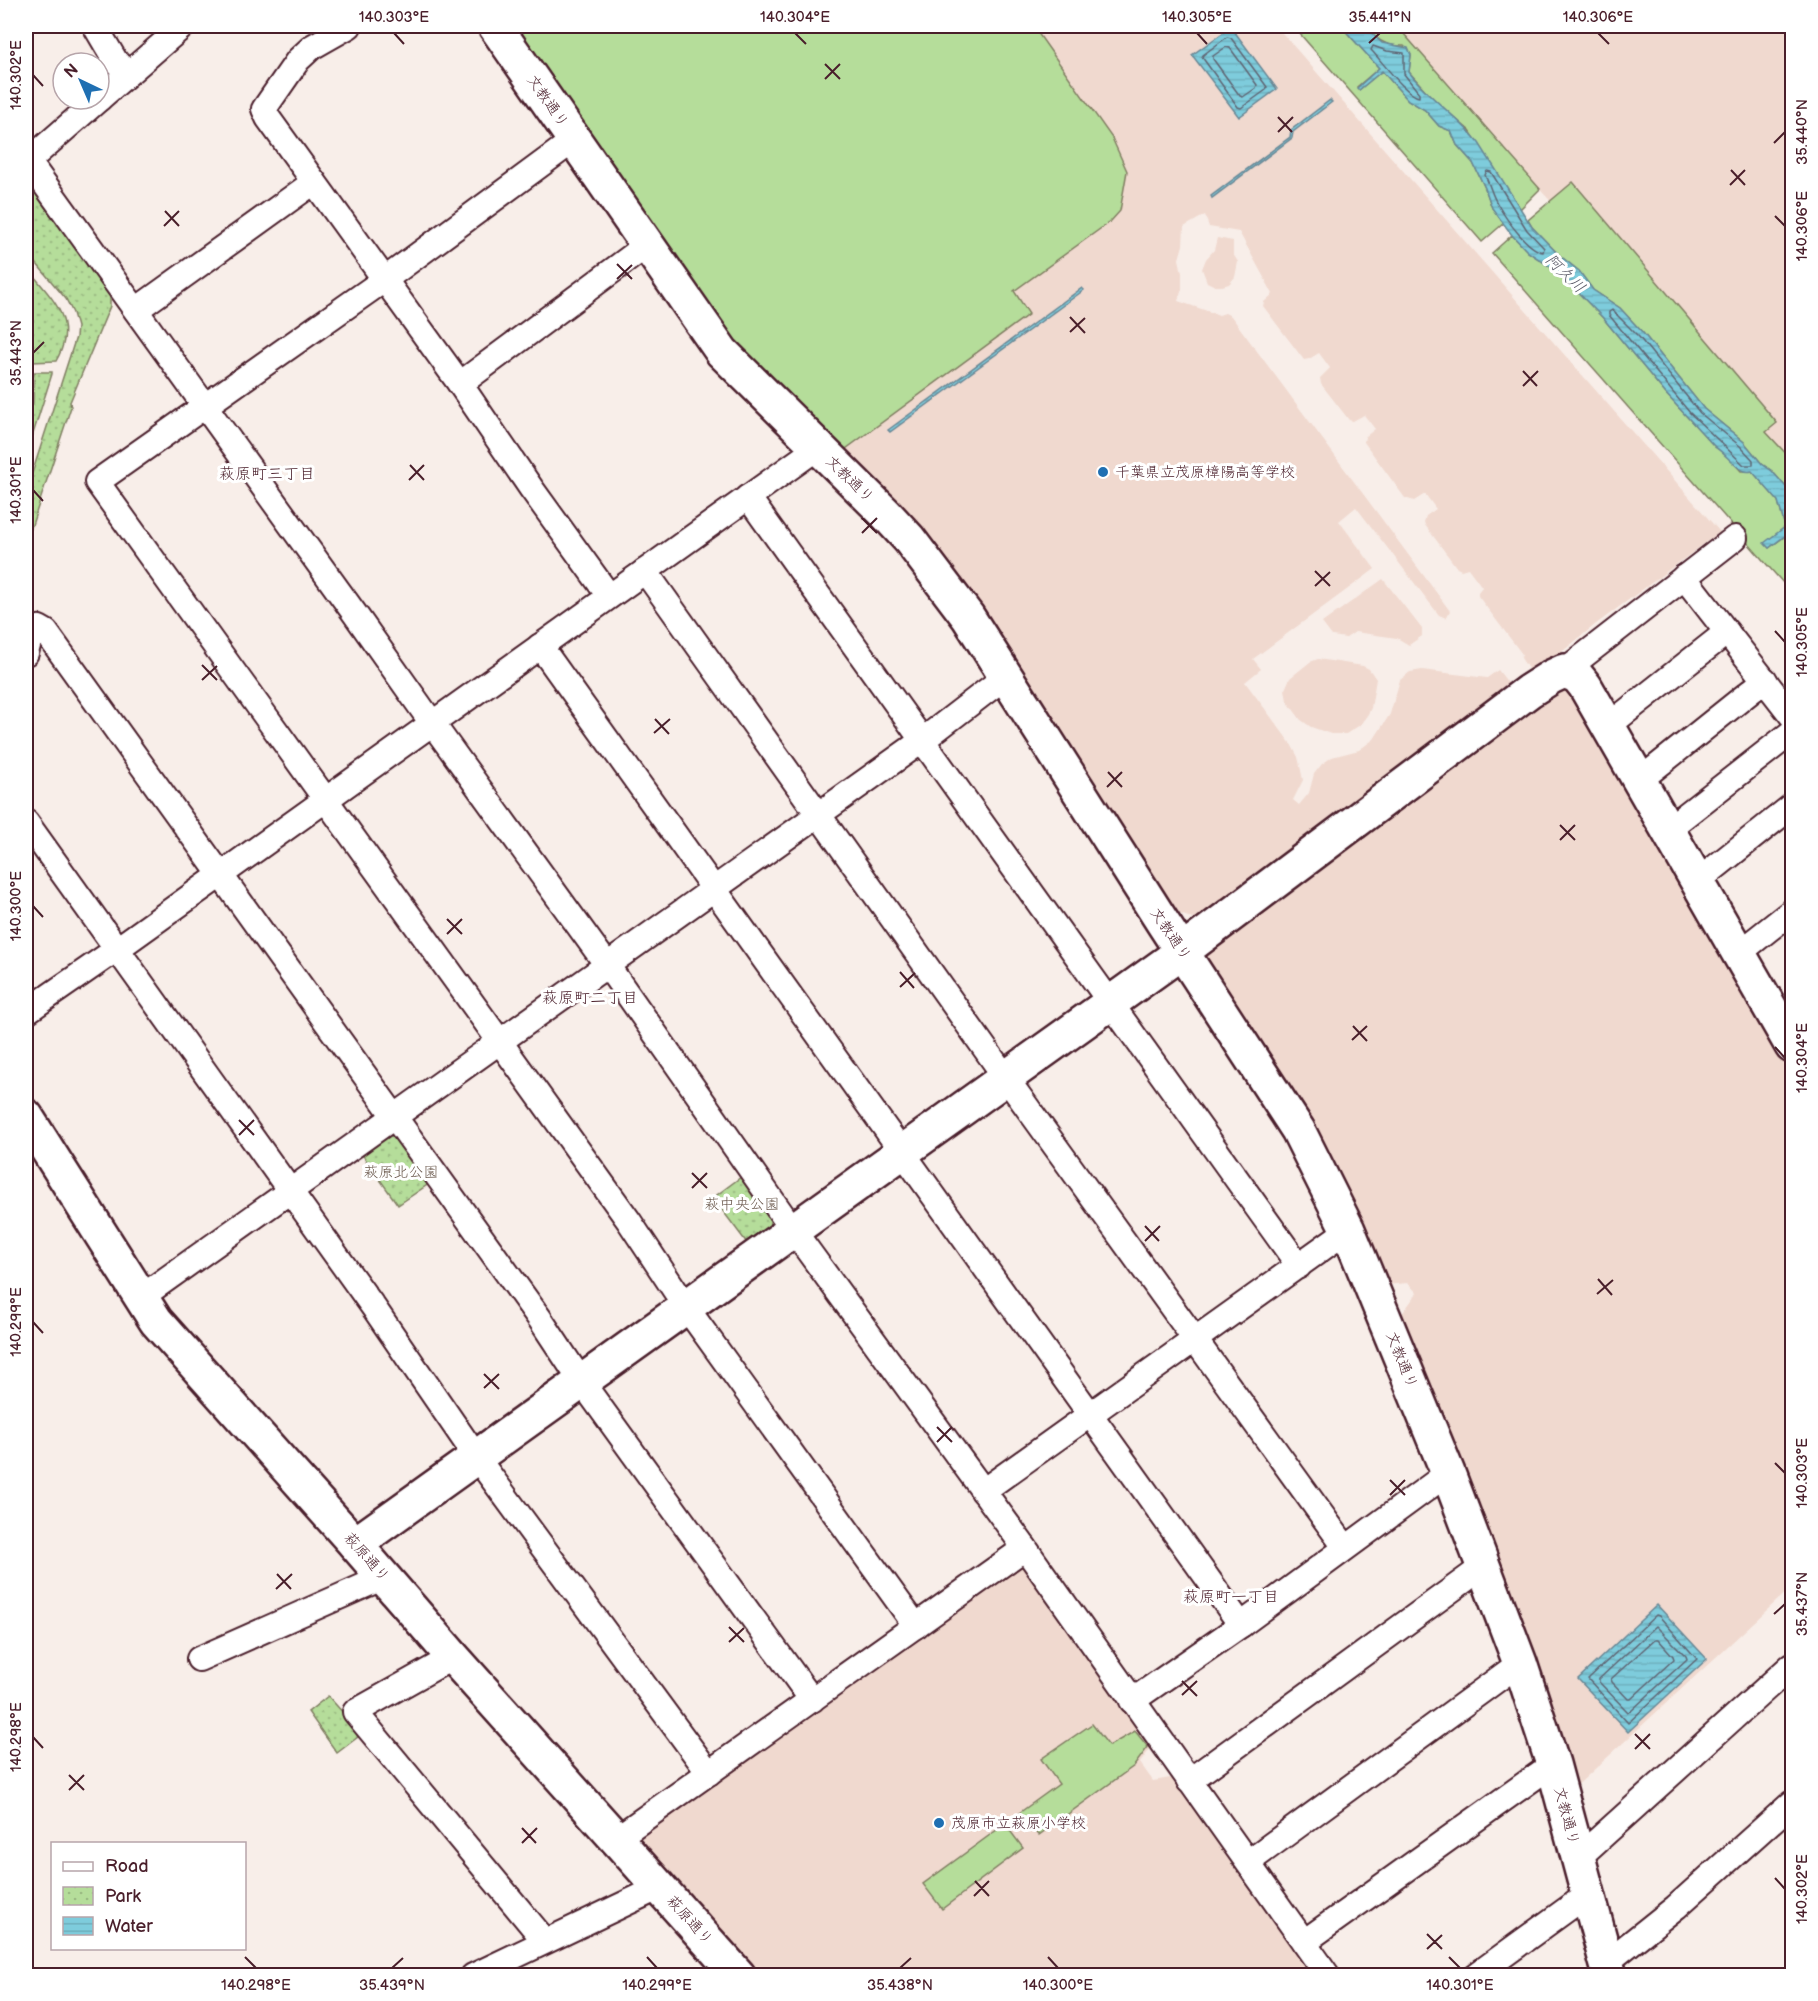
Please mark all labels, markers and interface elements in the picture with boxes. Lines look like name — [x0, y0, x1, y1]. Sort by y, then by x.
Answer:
text: 140.303°E — [359, 8, 429, 27]
text: 140.304°E — [760, 8, 830, 27]
text: 140.305°E — [1162, 8, 1232, 27]
text: 35.441°N — [1348, 8, 1412, 27]
text: 140.306°E — [1563, 8, 1633, 27]
text: 140.302°E — [7, 40, 26, 110]
north arrow — [51, 51, 111, 111]
text: N — [61, 60, 83, 82]
street label: 文教通り — [523, 71, 573, 131]
text: 35.440°N — [1793, 99, 1812, 165]
text: 140.306°E — [1793, 191, 1812, 261]
water label: 阿久川 — [1541, 251, 1589, 298]
text: 35.443°N — [7, 320, 26, 386]
street label: 文教通り — [821, 452, 878, 507]
text: 140.301°E — [7, 456, 26, 524]
place label: 千葉県立茂原樟陽高等学校 — [1115, 463, 1295, 482]
district label: 萩原町三丁目 — [219, 465, 315, 484]
marker: 千葉県立茂原樟陽高等学校 — [1096, 465, 1110, 479]
text: 140.305°E — [1793, 607, 1812, 677]
text: 140.300°E — [7, 871, 26, 941]
street label: 文教通り — [1146, 904, 1195, 964]
district label: 萩原町二丁目 — [542, 989, 638, 1008]
text: 140.304°E — [1793, 1023, 1812, 1093]
park label: 萩原北公園 — [363, 1163, 439, 1182]
park label: 萩中央公園 — [704, 1195, 780, 1214]
text: 140.299°E — [7, 1287, 26, 1357]
street label: 文教通り — [1381, 1329, 1422, 1392]
text: 140.303°E — [1793, 1438, 1812, 1508]
street label: 萩原通り — [340, 1528, 393, 1586]
text: 35.437°N — [1793, 1572, 1812, 1636]
district label: 萩原町一丁目 — [1183, 1588, 1279, 1607]
text: 140.298°E — [7, 1702, 26, 1772]
street label: 文教通り — [1550, 1785, 1583, 1848]
place label: 茂原市立萩原小学校 — [951, 1814, 1086, 1833]
marker: 茂原市立萩原小学校 — [932, 1816, 946, 1830]
legend — [51, 1842, 246, 1950]
text: 140.302°E — [1793, 1854, 1812, 1924]
text: Road — [105, 1856, 149, 1877]
text: Park — [105, 1886, 141, 1907]
street label: 萩原通り — [662, 1892, 717, 1949]
text: Water — [105, 1916, 153, 1937]
text: 140.298°E — [221, 1976, 291, 1995]
text: 35.439°N — [359, 1976, 425, 1995]
text: 140.299°E — [622, 1976, 692, 1995]
text: 35.438°N — [867, 1976, 933, 1995]
text: 140.300°E — [1023, 1976, 1093, 1995]
text: 140.301°E — [1426, 1976, 1494, 1995]

